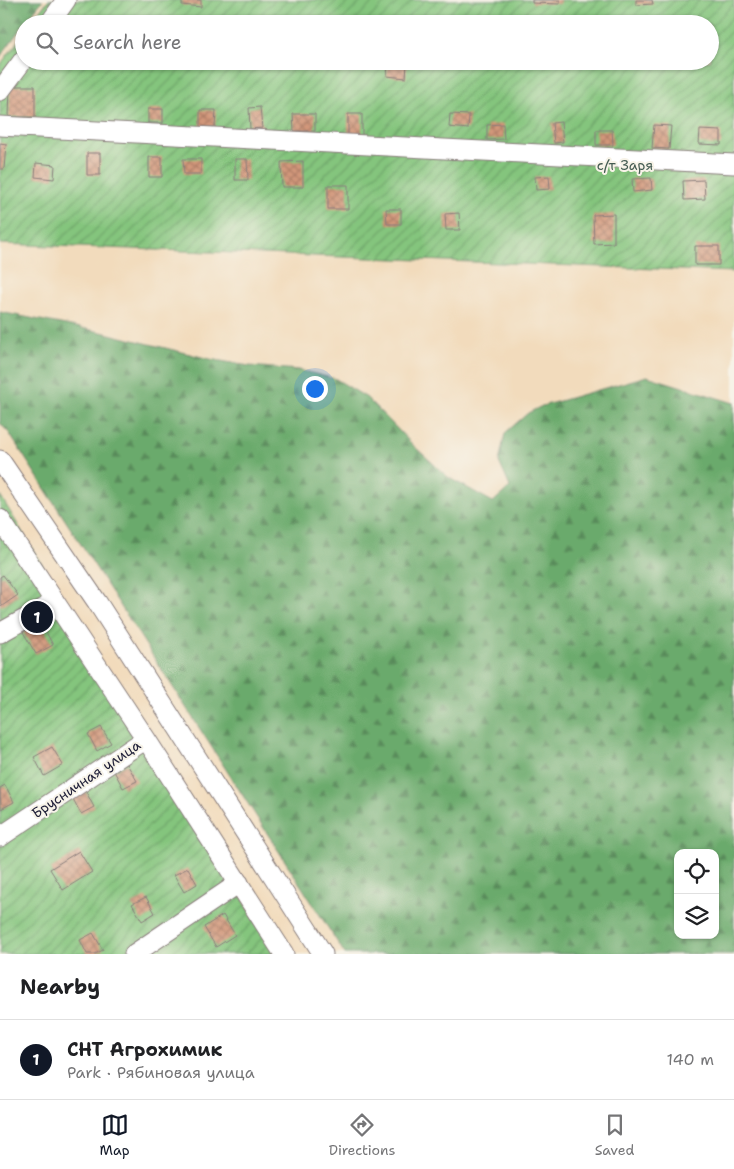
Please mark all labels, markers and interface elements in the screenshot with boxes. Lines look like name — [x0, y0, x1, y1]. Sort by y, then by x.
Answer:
search box — [15, 15, 719, 70]
icon: search — [33, 29, 61, 57]
text: Search here — [73, 30, 182, 55]
park label: с/т Заря — [597, 156, 653, 174]
your location — [302, 376, 328, 402]
pin: 1 — [21, 598, 53, 636]
street label: Брусничная улица — [28, 736, 144, 822]
map controls — [674, 849, 719, 939]
button: locate — [674, 849, 719, 894]
button: layers — [674, 894, 719, 939]
text: Nearby — [20, 973, 100, 1001]
text: СНТ Агрохимик — [67, 1037, 222, 1062]
text: 1 — [32, 1049, 40, 1070]
text: 140 m — [667, 1049, 714, 1070]
text: Park · Рябиновая улица — [67, 1062, 255, 1083]
tab: Map — [100, 1111, 130, 1159]
tab: Directions — [329, 1111, 395, 1159]
tab: Saved — [595, 1111, 634, 1159]

